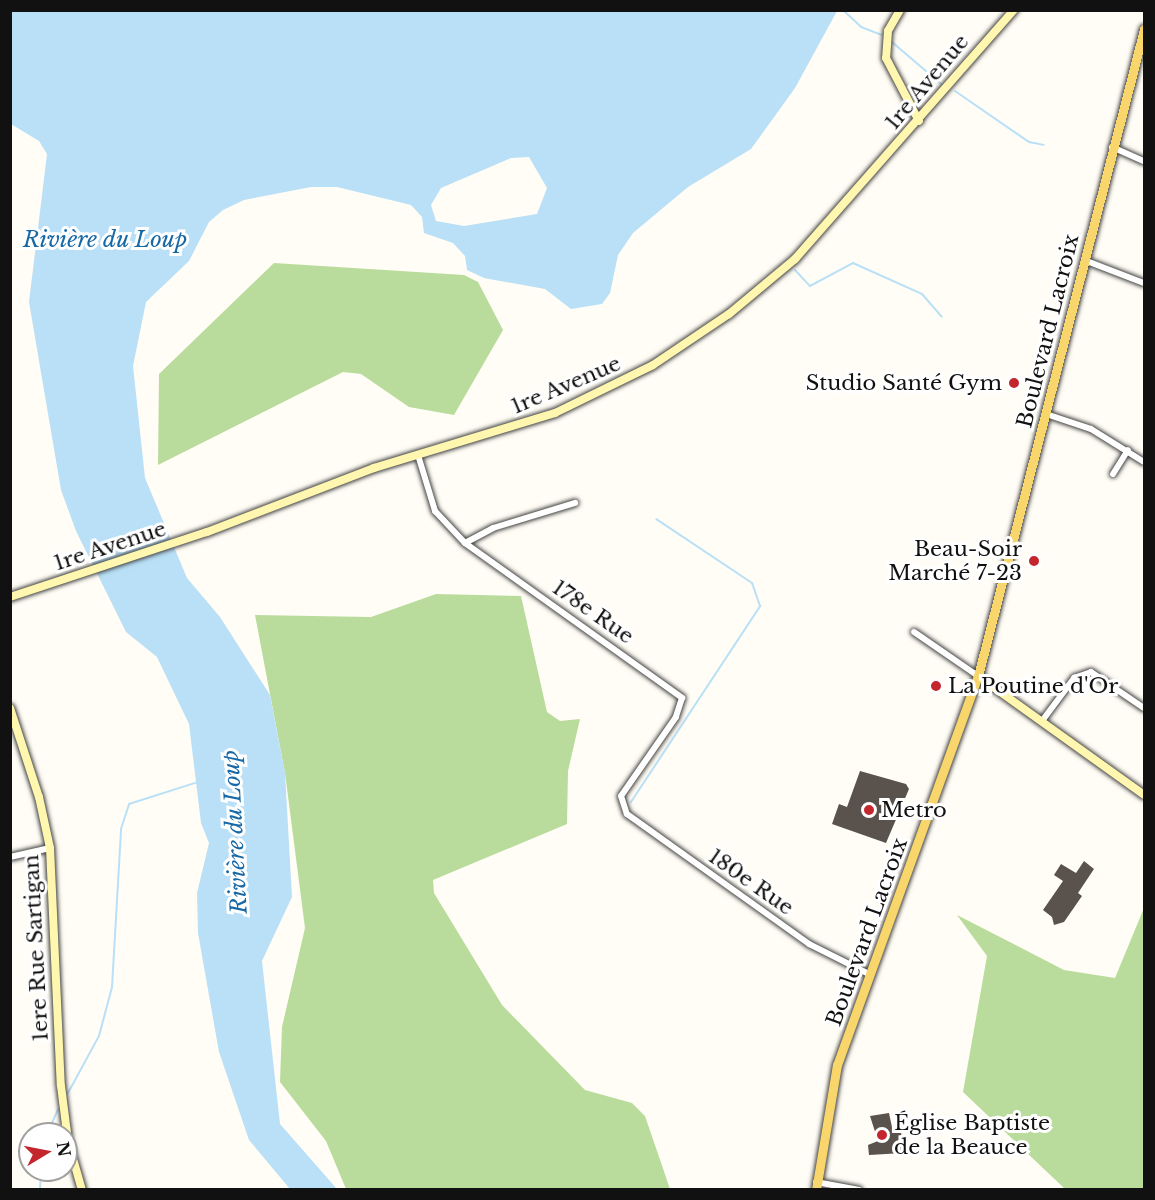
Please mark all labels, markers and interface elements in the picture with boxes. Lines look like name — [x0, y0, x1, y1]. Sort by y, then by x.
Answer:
street label: 1re Avenue — [880, 29, 974, 135]
water label: Rivière du Loup — [23, 227, 187, 253]
street label: Boulevard Lacroix — [1012, 232, 1084, 430]
street label: 1re Avenue — [507, 351, 625, 419]
place label: Studio Santé Gym — [806, 370, 1002, 396]
marker: Studio Santé Gym — [1007, 376, 1021, 390]
street label: 1re Avenue — [50, 516, 170, 576]
place label: Beau-Soir Marché 7-23 — [888, 536, 1022, 586]
marker: Beau-Soir Marché 7-23 — [1027, 554, 1041, 568]
street label: 178e Rue — [548, 575, 638, 649]
place label: La Poutine d'Or — [948, 673, 1119, 699]
marker: La Poutine d'Or — [929, 679, 943, 693]
water label: Rivière du Loup — [218, 749, 252, 915]
place label: Metro — [881, 797, 947, 823]
marker: Metro — [862, 803, 876, 817]
street label: Boulevard Lacroix — [821, 834, 913, 1030]
street label: 180e Rue — [704, 844, 798, 920]
street label: 1ere Rue Sartigan — [19, 854, 53, 1042]
place label: Église Baptiste de la Beauce — [894, 1110, 1050, 1160]
north arrow — [18, 1122, 78, 1182]
marker: Église Baptiste de la Beauce — [875, 1128, 889, 1142]
text: N — [53, 1140, 75, 1158]

